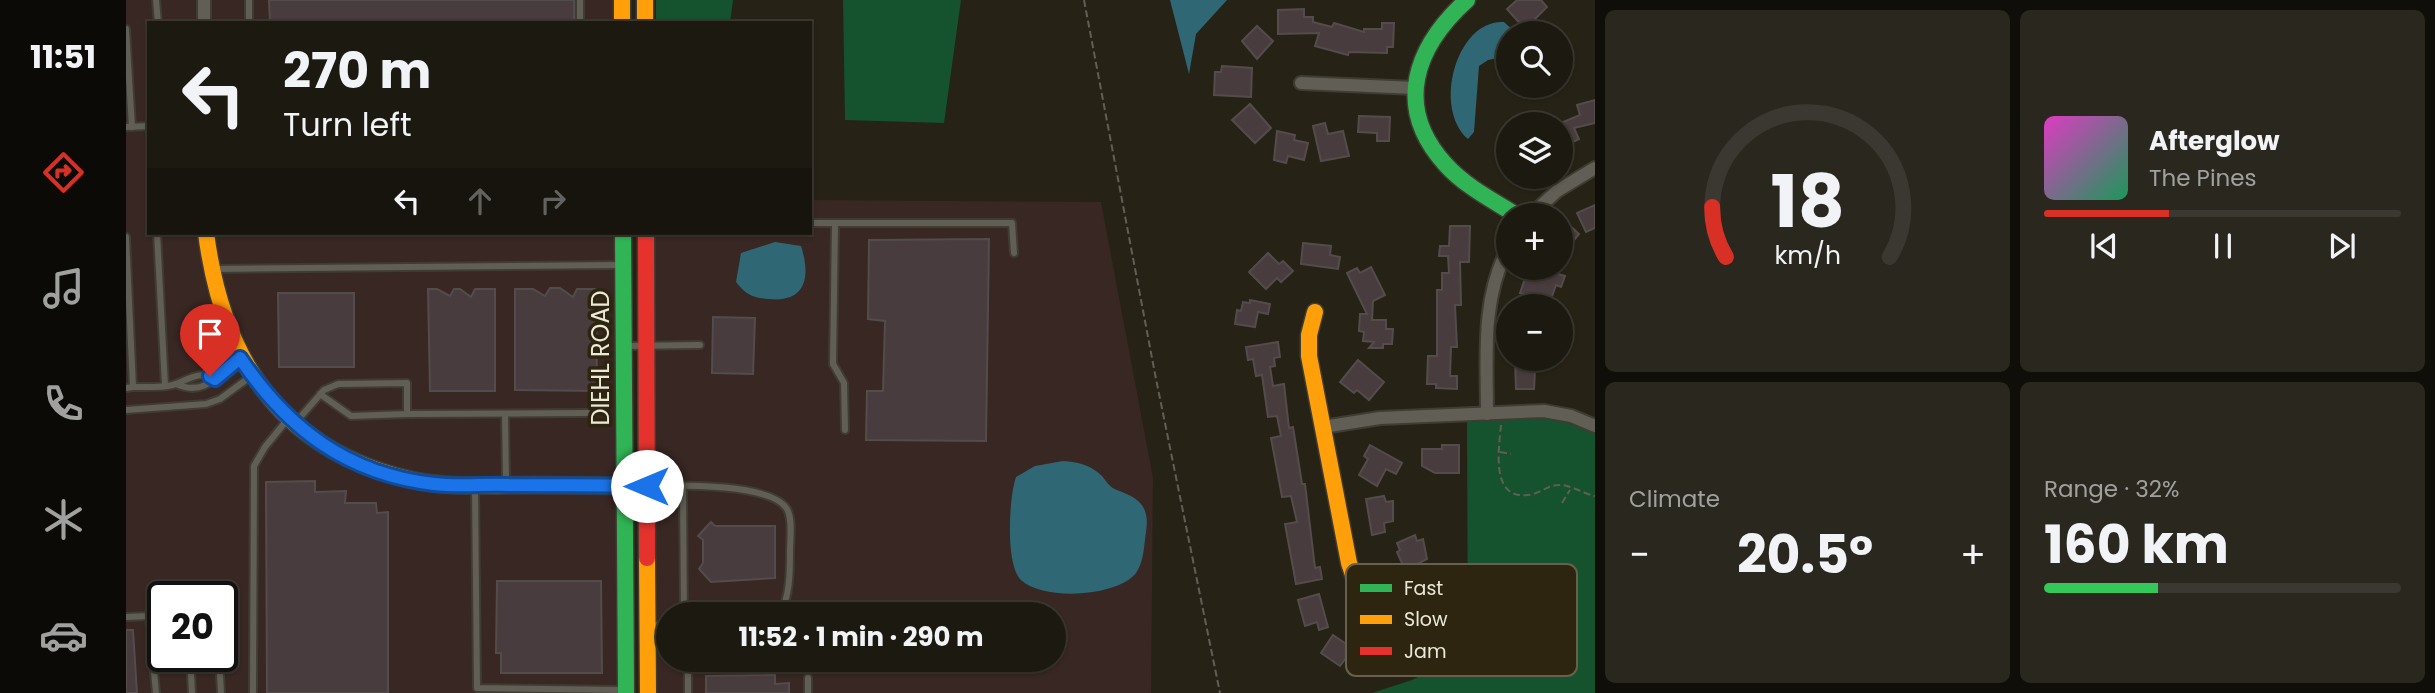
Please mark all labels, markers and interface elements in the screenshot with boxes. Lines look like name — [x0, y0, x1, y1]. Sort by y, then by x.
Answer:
map controls — [1496, 21, 1573, 371]
button: search — [1496, 21, 1573, 98]
text: 11:51 — [30, 34, 96, 79]
text: 270 m — [283, 37, 431, 105]
icon: left — [168, 49, 259, 140]
text: Turn left — [283, 102, 412, 147]
button: layers — [1496, 112, 1573, 189]
text: Afterglow — [2149, 123, 2280, 159]
icon: directions — [39, 148, 88, 197]
text: 18 — [1770, 151, 1845, 252]
text: The Pines — [2149, 162, 2257, 194]
icon: left — [388, 182, 426, 220]
icon: ahead — [461, 182, 499, 220]
icon: right — [534, 182, 572, 220]
button: + — [1496, 203, 1573, 280]
icon: previous — [2085, 227, 2123, 265]
icon: pause — [2204, 227, 2242, 265]
icon: next — [2323, 227, 2361, 265]
text: km/h — [1774, 238, 1841, 273]
icon: music — [39, 264, 88, 313]
street label: DIEHL ROAD — [584, 290, 617, 426]
button: − — [1496, 294, 1573, 371]
pin — [180, 304, 240, 376]
icon: arrive — [191, 315, 229, 353]
icon: phone — [39, 379, 88, 428]
position arrow — [610, 449, 684, 523]
text: Range · 32% — [2044, 473, 2179, 505]
text: Climate — [1629, 483, 1720, 515]
icon: climate — [39, 495, 88, 544]
text: 160 km — [2044, 508, 2229, 581]
text: 20.5° — [1737, 518, 1873, 591]
text: − — [1629, 528, 1650, 581]
text: + — [1960, 528, 1986, 581]
legend — [1346, 564, 1577, 676]
text: Fast — [1404, 575, 1443, 602]
speed limit sign: 20 — [147, 581, 238, 672]
text: Slow — [1404, 606, 1448, 633]
icon: car — [39, 611, 88, 660]
text: 11:52 · 1 min · 290 m — [738, 619, 984, 655]
text: Jam — [1404, 638, 1446, 665]

